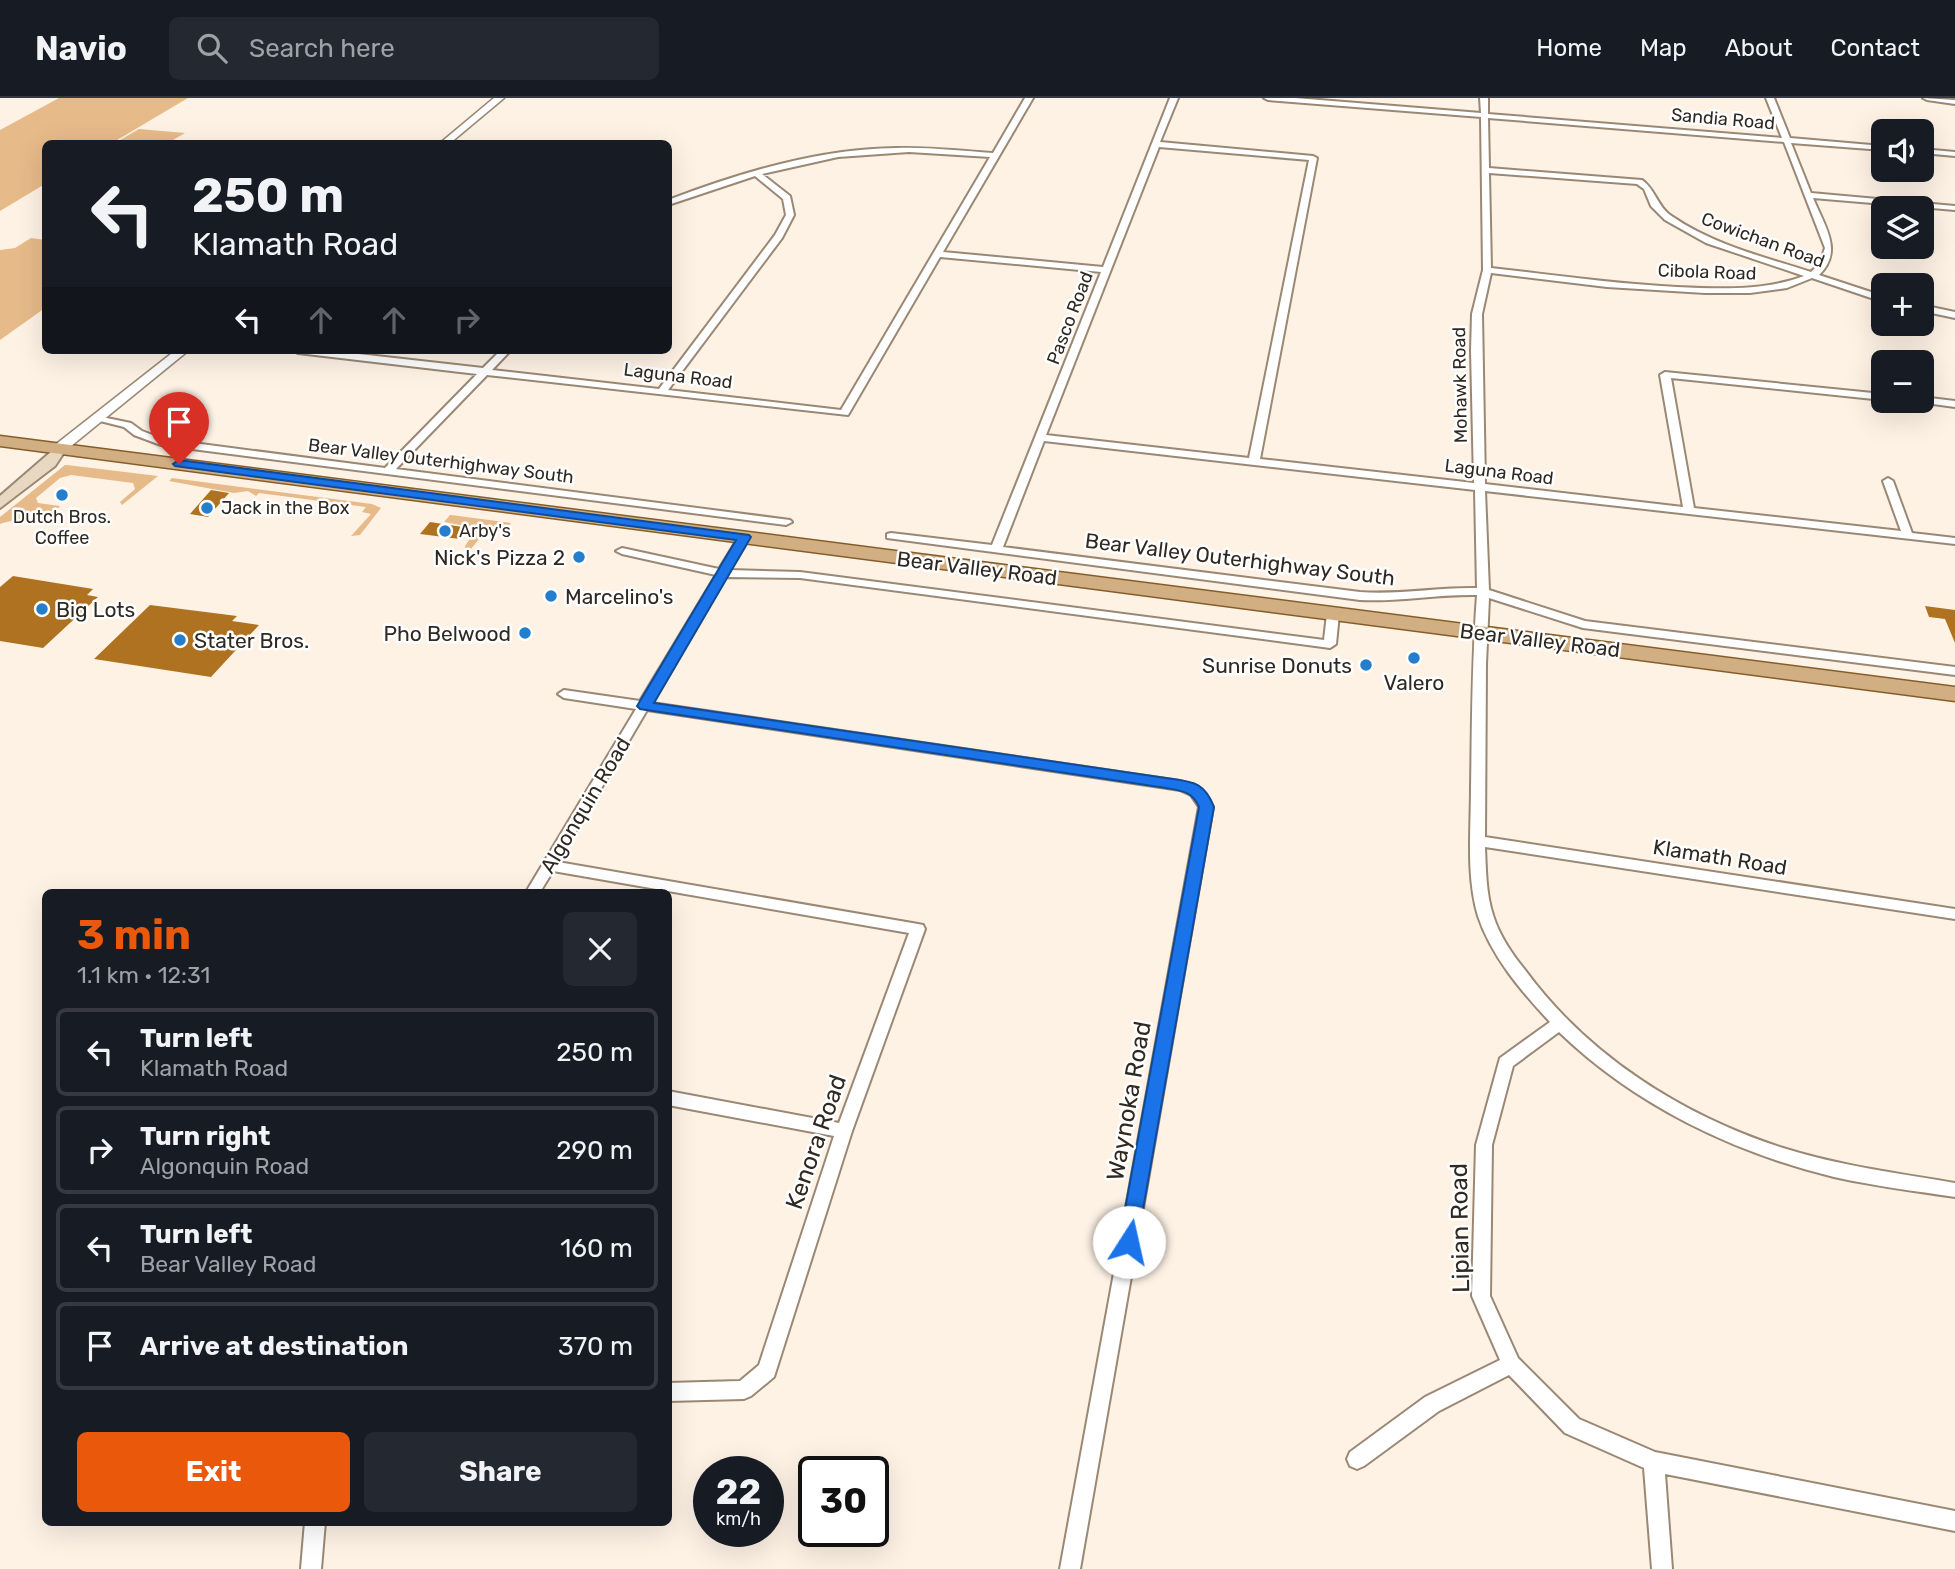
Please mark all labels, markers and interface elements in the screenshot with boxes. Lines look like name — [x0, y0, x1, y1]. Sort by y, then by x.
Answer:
search box — [169, 17, 659, 80]
text: Navio — [35, 29, 127, 68]
icon: search — [193, 29, 231, 67]
text: Search here — [249, 33, 395, 64]
text: Home — [1536, 34, 1602, 62]
text: Map — [1640, 34, 1687, 62]
text: About — [1725, 34, 1793, 62]
text: Contact — [1831, 34, 1920, 62]
street label: Sandia Road — [1670, 104, 1776, 134]
map controls — [1871, 119, 1934, 413]
button: sound — [1871, 119, 1934, 182]
text: 250 m — [192, 166, 344, 224]
icon: left — [77, 168, 168, 259]
button: layers — [1871, 196, 1934, 259]
street label: Cowichan Road — [1698, 207, 1828, 273]
text: Klamath Road — [192, 225, 398, 263]
street label: Cibola Road — [1657, 259, 1757, 285]
street label: Pasco Road — [1042, 268, 1098, 368]
button: + — [1871, 273, 1934, 336]
icon: left — [229, 301, 267, 339]
icon: ahead — [302, 301, 340, 339]
icon: ahead — [375, 301, 413, 339]
icon: right — [448, 301, 486, 339]
street label: Mohawk Road — [1448, 327, 1472, 443]
button: − — [1871, 350, 1934, 413]
street label: Laguna Road — [622, 358, 734, 394]
pin — [149, 392, 209, 464]
icon: arrive — [160, 403, 198, 441]
street label: Bear Valley Outerhighway South — [307, 434, 575, 488]
street label: Laguna Road — [1443, 454, 1555, 490]
marker: Dutch Bros. Coffee — [54, 487, 70, 503]
place label: Jack in the Box — [221, 497, 350, 519]
marker: Jack in the Box — [199, 500, 215, 516]
place label: Dutch Bros. Coffee — [13, 506, 111, 549]
place label: Arby's — [459, 520, 511, 542]
marker: Arby's — [437, 523, 453, 539]
street label: Bear Valley Outerhighway South — [1084, 528, 1396, 590]
place label: Nick's Pizza 2 — [434, 545, 565, 570]
street label: Bear Valley Road — [896, 546, 1058, 590]
marker: Nick's Pizza 2 — [571, 549, 587, 565]
place label: Marcelino's — [565, 584, 674, 609]
marker: Marcelino's — [543, 588, 559, 604]
place label: Big Lots — [56, 597, 135, 622]
marker: Big Lots — [34, 601, 50, 617]
street label: Bear Valley Road — [1459, 618, 1621, 662]
place label: Pho Belwood — [383, 621, 511, 646]
marker: Pho Belwood — [517, 625, 533, 641]
place label: Stater Bros. — [194, 628, 309, 653]
marker: Stater Bros. — [172, 632, 188, 648]
marker: Valero — [1406, 650, 1422, 666]
place label: Sunrise Donuts — [1202, 653, 1352, 678]
marker: Sunrise Donuts — [1358, 657, 1374, 673]
place label: Valero — [1384, 670, 1444, 695]
street label: Algonquin Road — [535, 732, 635, 878]
street label: Klamath Road — [1651, 834, 1789, 880]
text: 3 min — [77, 910, 191, 960]
button: close — [563, 912, 637, 986]
text: 1.1 km · 12:31 — [77, 961, 210, 989]
street label: Waynoka Road — [1101, 1019, 1157, 1183]
text: Turn left — [140, 1023, 252, 1054]
icon: left — [81, 1033, 119, 1071]
text: 250 m — [556, 1037, 633, 1068]
text: Klamath Road — [140, 1054, 288, 1082]
street label: Kenora Road — [780, 1071, 852, 1213]
text: Turn right — [140, 1121, 270, 1152]
icon: right — [81, 1131, 119, 1169]
text: 290 m — [556, 1135, 633, 1166]
text: Algonquin Road — [140, 1152, 309, 1180]
street label: Lipian Road — [1445, 1163, 1475, 1293]
position arrow — [1092, 1205, 1166, 1279]
text: Turn left — [140, 1219, 252, 1250]
icon: left — [81, 1229, 119, 1267]
text: 160 m — [560, 1233, 633, 1264]
text: Bear Valley Road — [140, 1250, 316, 1278]
icon: arrive — [81, 1327, 119, 1365]
text: Arrive at destination — [140, 1331, 408, 1362]
text: 370 m — [558, 1331, 633, 1362]
button: Exit — [77, 1432, 350, 1512]
button: Share — [364, 1432, 637, 1512]
speed limit sign: 30 — [798, 1456, 889, 1547]
text: 22 — [716, 1471, 761, 1513]
text: km/h — [716, 1508, 761, 1530]

